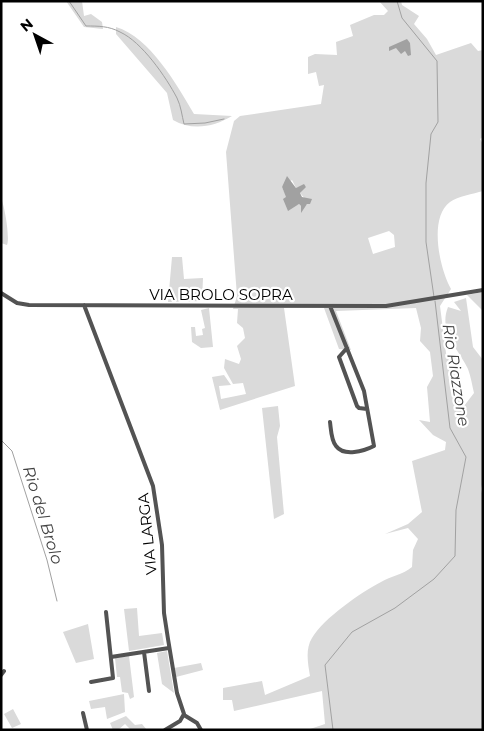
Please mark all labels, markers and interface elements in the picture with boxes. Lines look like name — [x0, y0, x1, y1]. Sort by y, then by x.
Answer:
north arrow — [10, 10, 60, 60]
text: N — [17, 15, 37, 36]
street label: VIA BROLO SOPRA — [149, 285, 293, 304]
water label: Rio Riazzone — [439, 322, 473, 428]
water label: Rio del Brolo — [19, 464, 67, 566]
street label: VIA LARGA — [133, 492, 161, 576]

